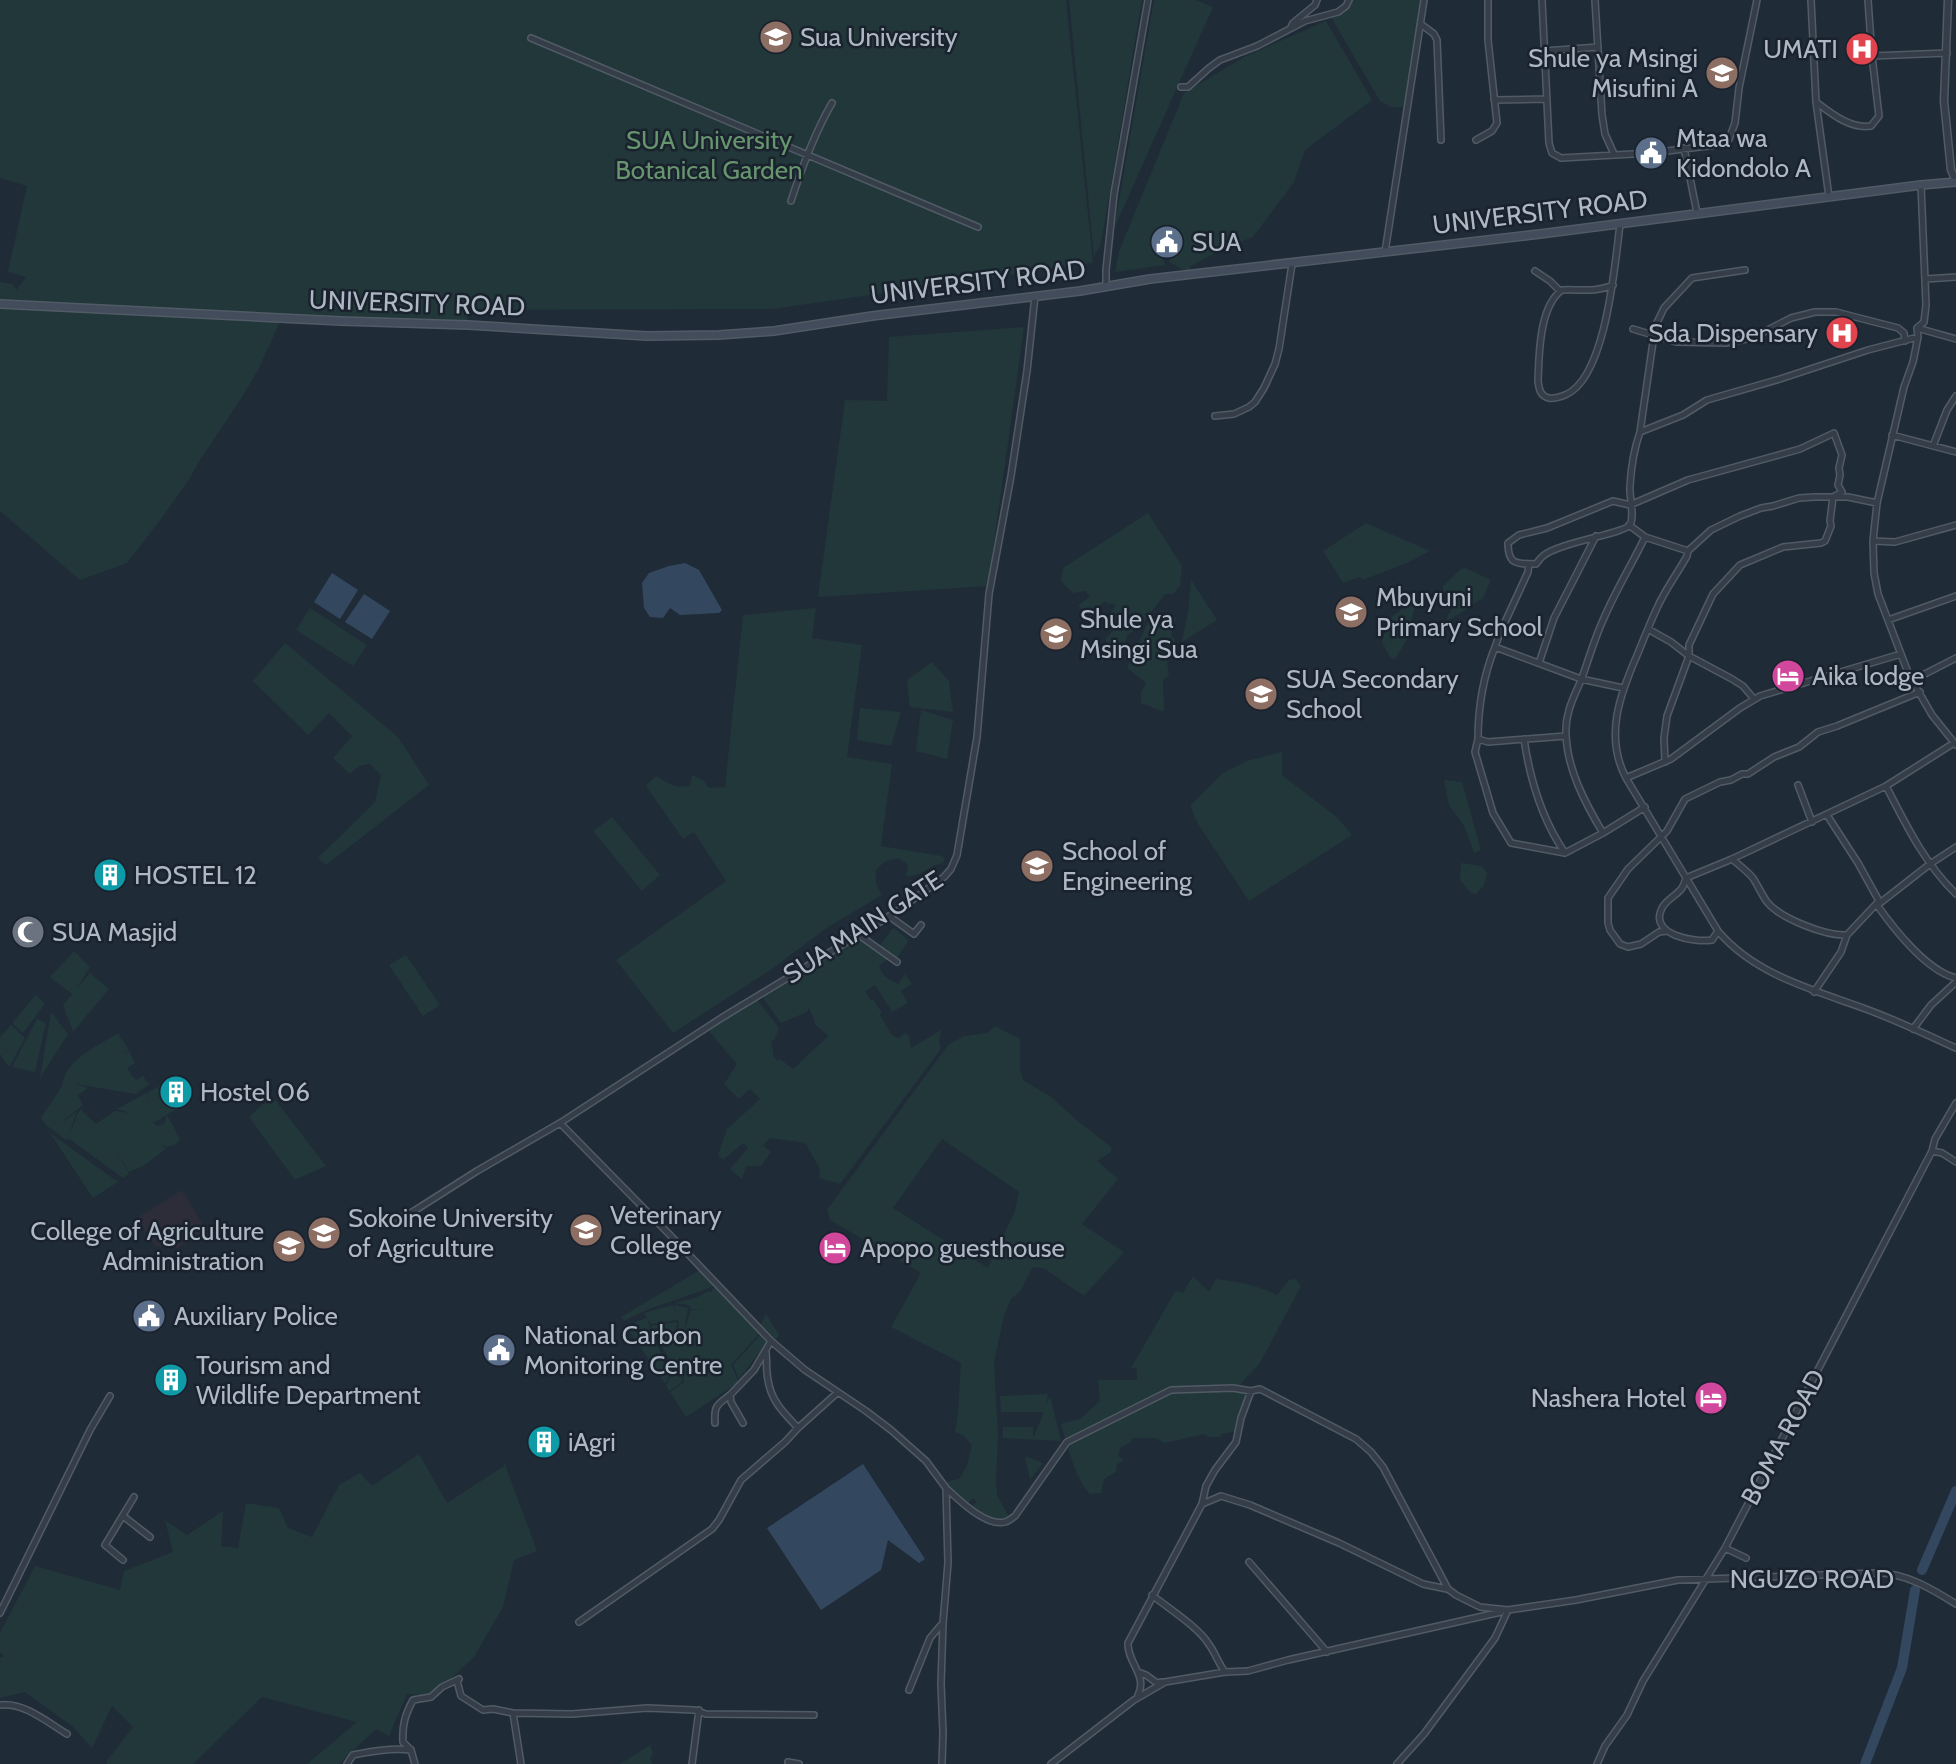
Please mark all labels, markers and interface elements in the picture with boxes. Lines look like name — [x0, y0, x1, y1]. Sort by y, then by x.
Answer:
school or university icon: Sua University — [757, 18, 795, 56]
place label: Sua University — [800, 21, 958, 53]
hospital icon: UMATI — [1843, 30, 1881, 68]
place label: UMATI — [1763, 33, 1838, 65]
place label: Shule ya Msingi Misufini A — [1528, 42, 1698, 104]
school or university icon: Shule ya Msingi Misufini A — [1703, 54, 1741, 92]
place label: Mtaa wa Kidondolo A — [1676, 122, 1811, 184]
park label: SUA University Botanical Garden — [615, 124, 803, 186]
public building icon: Mtaa wa Kidondolo A — [1632, 134, 1670, 172]
street label: UNIVERSITY ROAD — [1431, 183, 1649, 241]
public building icon: SUA — [1148, 223, 1186, 261]
place label: SUA — [1192, 226, 1242, 258]
street label: UNIVERSITY ROAD — [869, 253, 1087, 311]
street label: UNIVERSITY ROAD — [308, 283, 526, 323]
hospital icon: Sda Dispensary — [1823, 314, 1861, 352]
place label: Sda Dispensary — [1648, 317, 1818, 349]
place label: Mbuyuni Primary School — [1376, 581, 1543, 643]
school or university icon: Mbuyuni Primary School — [1332, 593, 1370, 631]
place label: Shule ya Msingi Sua — [1080, 603, 1198, 665]
school or university icon: Shule ya Msingi Sua — [1037, 615, 1075, 653]
hotel icon: Aika lodge — [1769, 657, 1807, 695]
place label: Aika lodge — [1812, 660, 1924, 692]
place label: SUA Secondary School — [1286, 663, 1459, 725]
school or university icon: SUA Secondary School — [1242, 675, 1280, 713]
place label: School of Engineering — [1062, 835, 1193, 897]
school or university icon: School of Engineering — [1018, 847, 1056, 885]
building icon: HOSTEL 12 — [91, 856, 129, 894]
place label: HOSTEL 12 — [134, 859, 257, 891]
street label: SUA MAIN GATE — [777, 864, 949, 990]
mosque icon: SUA Masjid — [9, 913, 47, 951]
place label: SUA Masjid — [52, 916, 177, 948]
building icon: Hostel 06 — [157, 1073, 195, 1111]
place label: Hostel 06 — [200, 1076, 310, 1108]
place label: Veterinary College — [610, 1199, 722, 1261]
place label: Sokoine University of Agriculture — [348, 1202, 553, 1264]
school or university icon: Veterinary College — [567, 1211, 605, 1249]
school or university icon: Sokoine University of Agriculture — [305, 1214, 343, 1252]
place label: College of Agriculture Administration — [30, 1215, 264, 1277]
school or university icon: College of Agriculture Administration — [270, 1227, 308, 1265]
hotel icon: Apopo guesthouse — [816, 1229, 854, 1267]
place label: Apopo guesthouse — [860, 1232, 1065, 1264]
public building icon: Auxiliary Police — [130, 1297, 168, 1335]
place label: Auxiliary Police — [174, 1300, 338, 1332]
place label: National Carbon Monitoring Centre — [524, 1319, 722, 1381]
public building icon: National Carbon Monitoring Centre — [480, 1331, 518, 1369]
place label: Tourism and Wildlife Department — [196, 1349, 421, 1411]
building icon: Tourism and Wildlife Department — [152, 1361, 190, 1399]
street label: BOMA ROAD — [1734, 1364, 1832, 1510]
hotel icon: Nashera Hotel — [1692, 1379, 1730, 1417]
place label: Nashera Hotel — [1531, 1382, 1686, 1414]
building icon: iAgri — [525, 1423, 563, 1461]
place label: iAgri — [568, 1426, 616, 1458]
street label: NGUZO ROAD — [1730, 1563, 1894, 1595]

